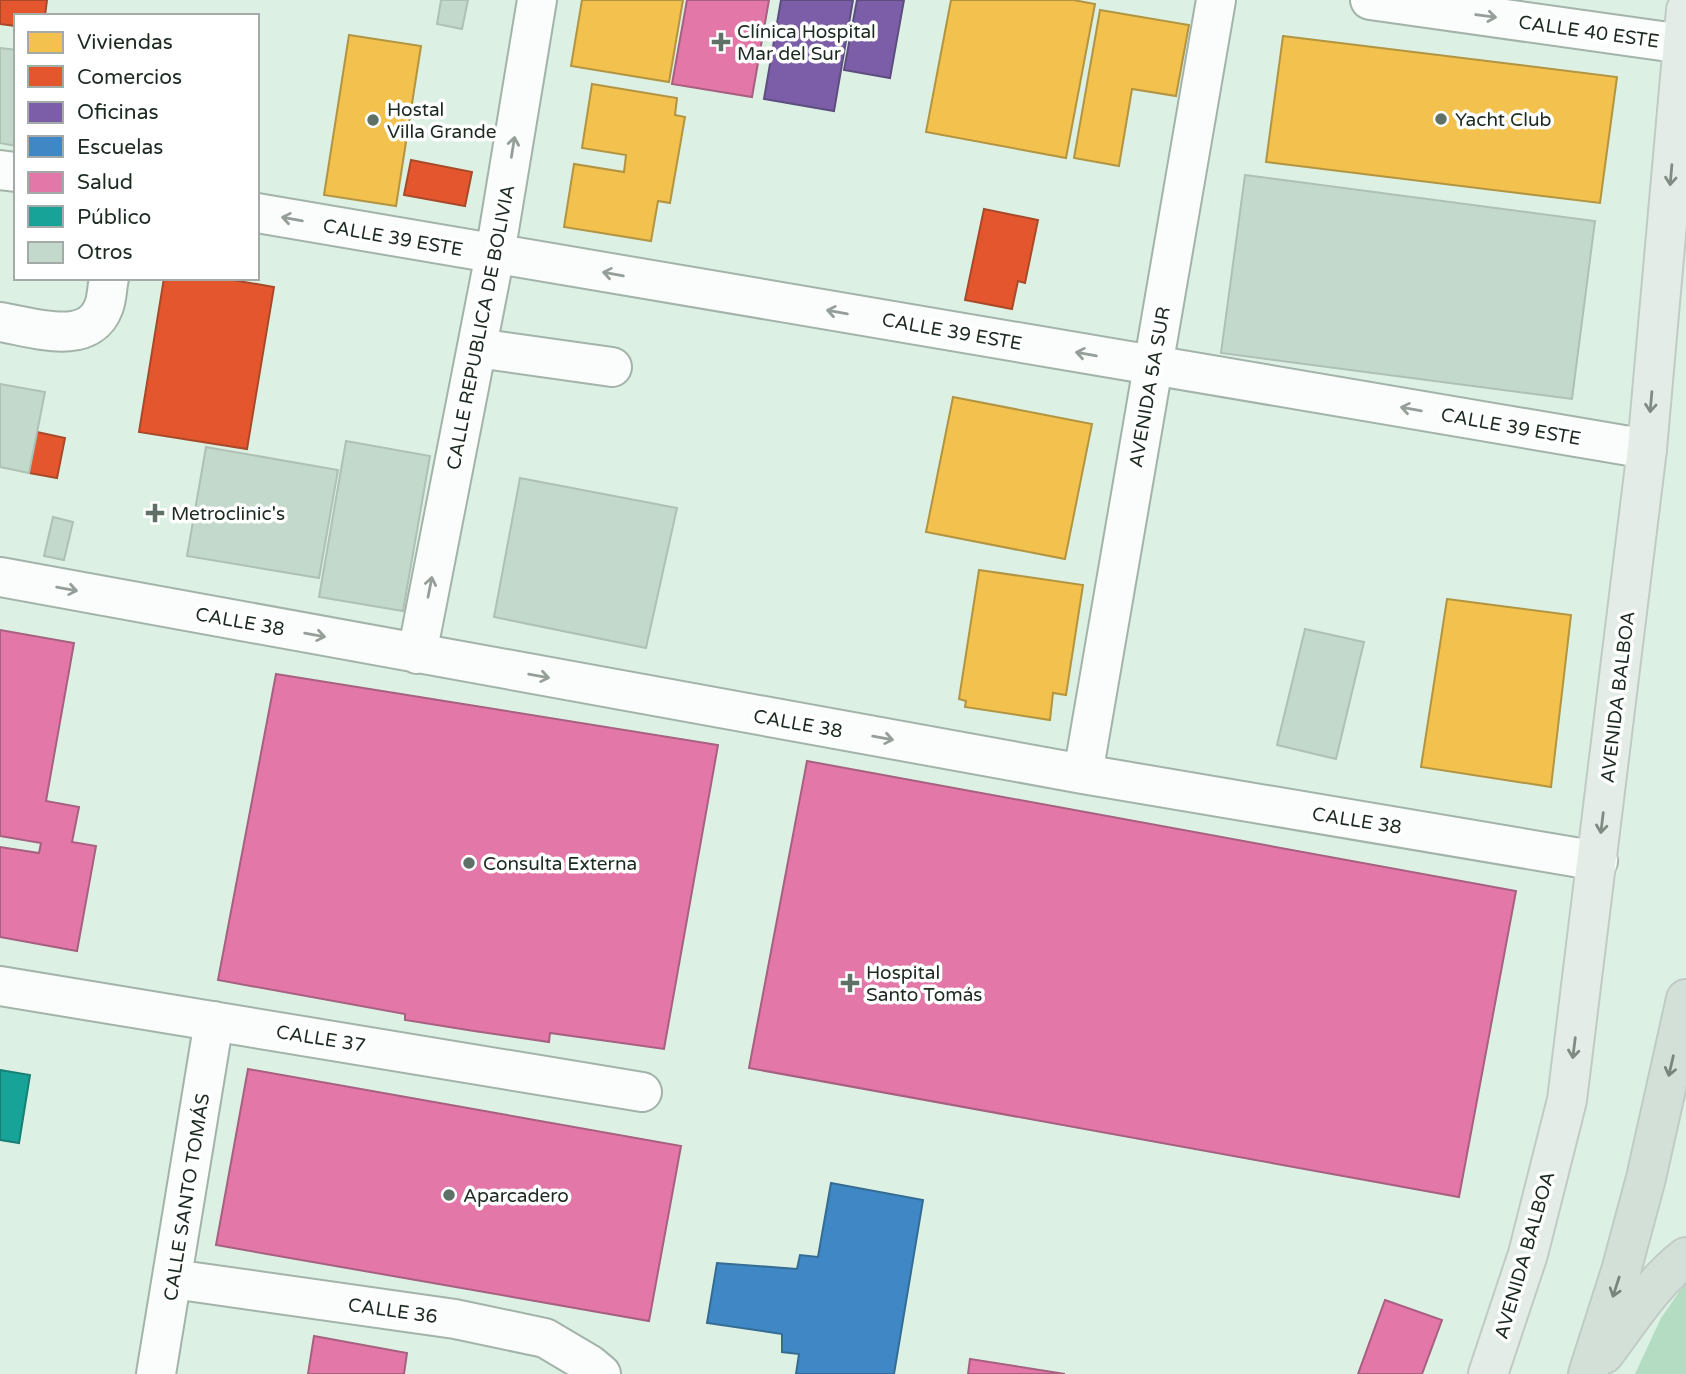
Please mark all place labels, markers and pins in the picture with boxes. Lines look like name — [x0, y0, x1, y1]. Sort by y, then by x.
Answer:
place label: Clínica Hospital Mar del Sur — [737, 21, 876, 65]
marker: Clínica Hospital Mar del Sur — [711, 32, 731, 52]
place label: Hostal Villa Grande — [387, 99, 496, 143]
place label: Yacht Club — [1455, 109, 1551, 131]
marker: Yacht Club — [1433, 111, 1449, 127]
marker: Hostal Villa Grande — [365, 112, 381, 128]
marker: Metroclinic's — [145, 503, 165, 523]
place label: Metroclinic's — [171, 503, 285, 525]
place label: Consulta Externa — [483, 853, 637, 875]
marker: Consulta Externa — [461, 855, 477, 871]
place label: Hospital Santo Tomás — [866, 962, 983, 1006]
marker: Hospital Santo Tomás — [840, 973, 860, 993]
place label: Aparcadero — [463, 1185, 569, 1207]
marker: Aparcadero — [441, 1187, 457, 1203]

